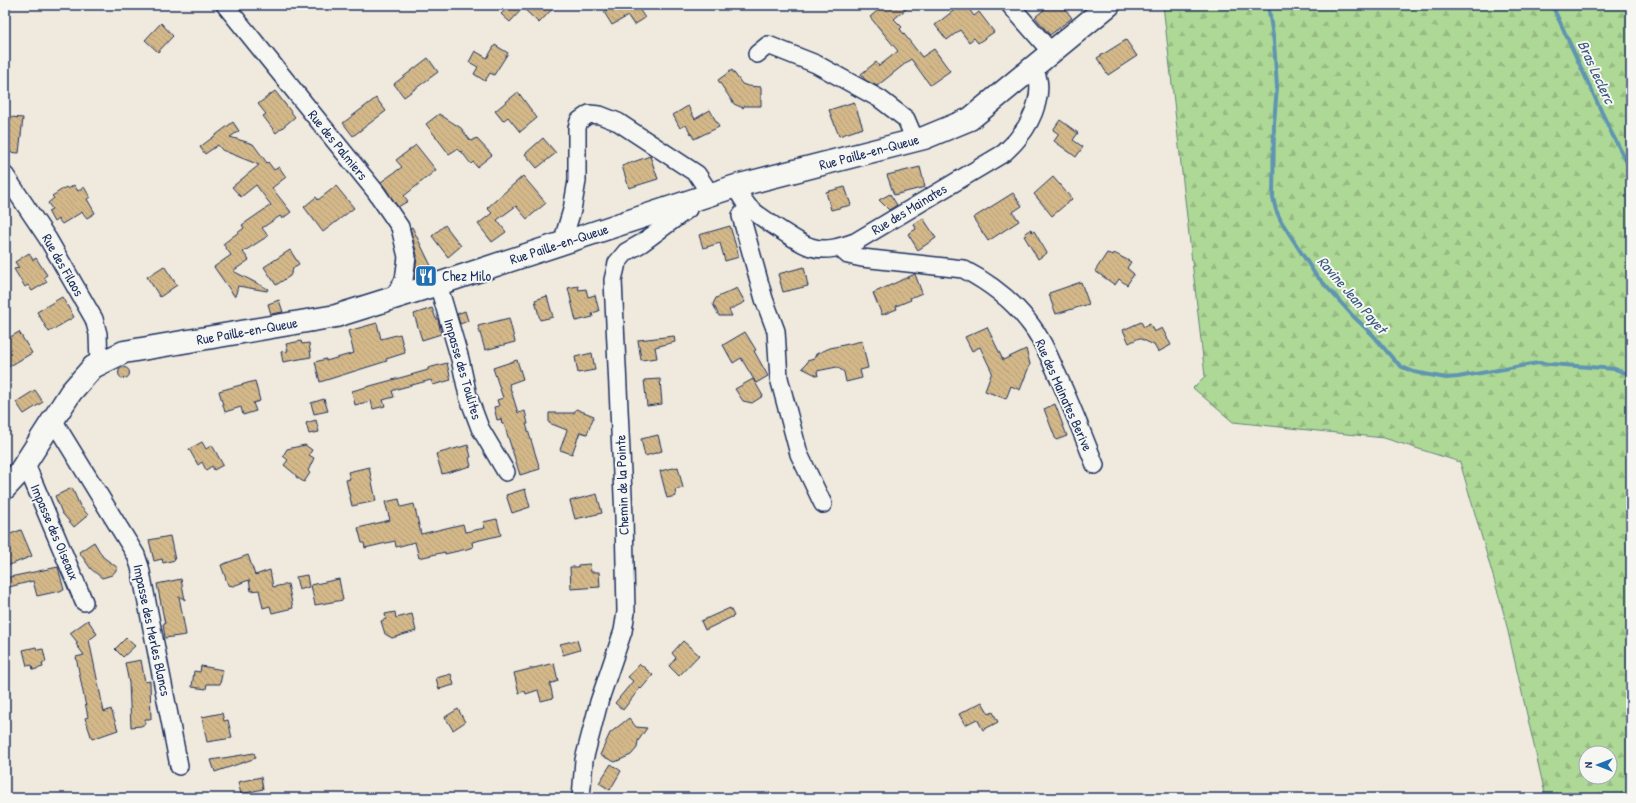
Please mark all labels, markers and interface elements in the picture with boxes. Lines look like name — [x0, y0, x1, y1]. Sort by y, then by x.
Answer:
water label: Bras Leclerc — [1573, 37, 1621, 109]
street label: Rue des Palmiers — [304, 106, 373, 184]
street label: Rue Paille-en-Queue — [817, 129, 921, 174]
street label: Rue des Mainates — [867, 179, 950, 239]
street label: Rue Paille-en-Queue — [507, 219, 611, 268]
street label: Rue des Filaos — [38, 230, 89, 299]
water label: Ravine Jean Payet — [1313, 251, 1394, 340]
restaurant icon: Chez Milo — [413, 263, 439, 289]
place label: Chez Milo — [442, 266, 492, 285]
street label: Rue Paille-en-Queue — [195, 312, 299, 349]
street label: Impasse des Toulites — [439, 316, 487, 422]
street label: Rue des Mainates Berive — [1031, 336, 1098, 454]
street label: Chemin de la Pointe — [610, 434, 633, 535]
street label: Impasse des Oiseaux — [26, 481, 84, 583]
street label: Impasse des Merles Blancs — [128, 562, 176, 698]
north arrow — [1578, 745, 1618, 785]
text: N — [1581, 762, 1595, 768]

